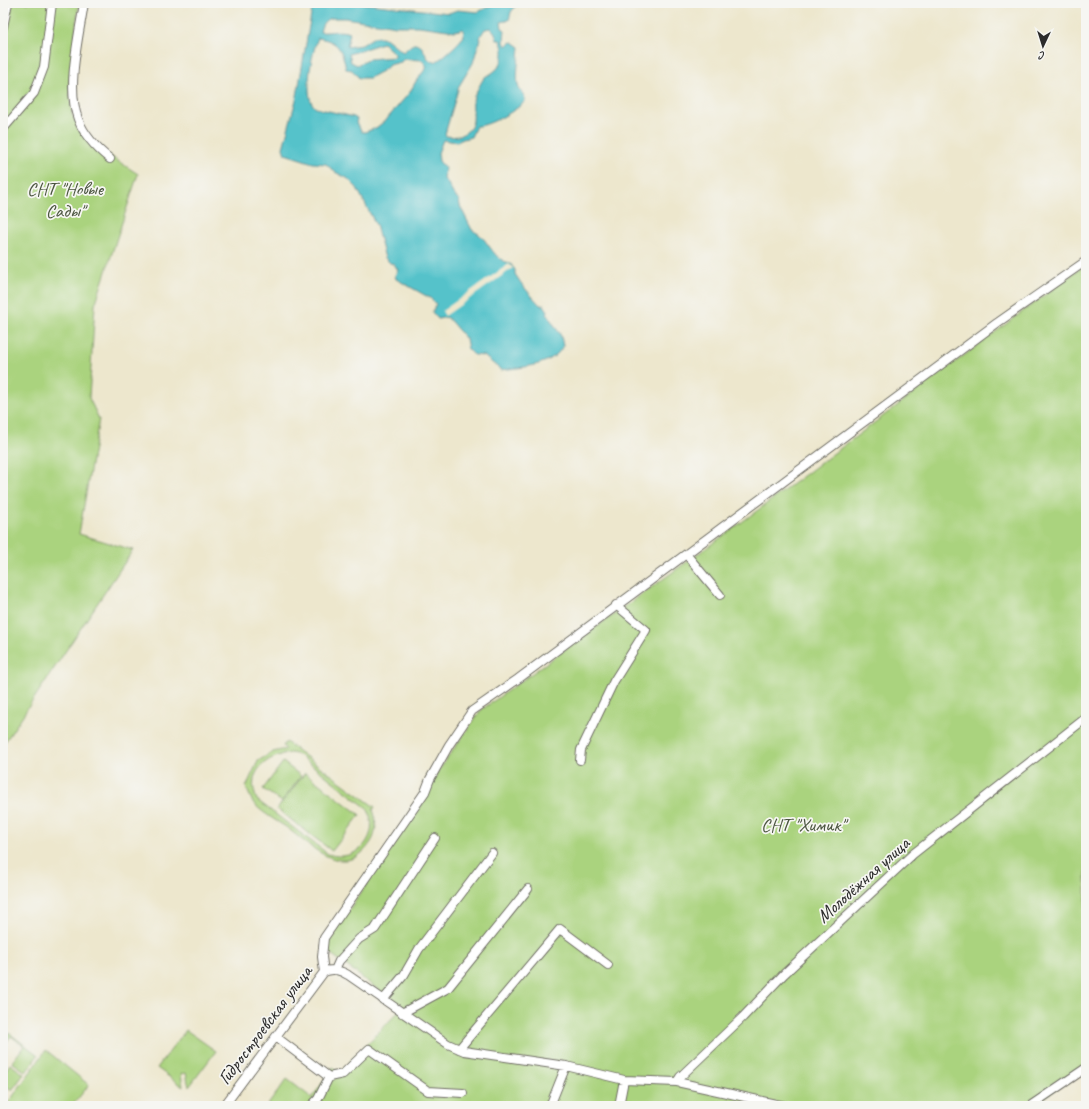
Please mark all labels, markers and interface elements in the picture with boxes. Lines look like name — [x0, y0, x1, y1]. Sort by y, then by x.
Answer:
north arrow — [1023, 26, 1063, 66]
text: С — [1038, 49, 1045, 63]
park label: СНТ "Новые Сады" — [27, 177, 105, 223]
park label: СНТ "Химик" — [761, 813, 848, 837]
street label: Молодёжная улица — [811, 831, 916, 928]
street label: Гидростроевская улица — [212, 959, 319, 1089]

